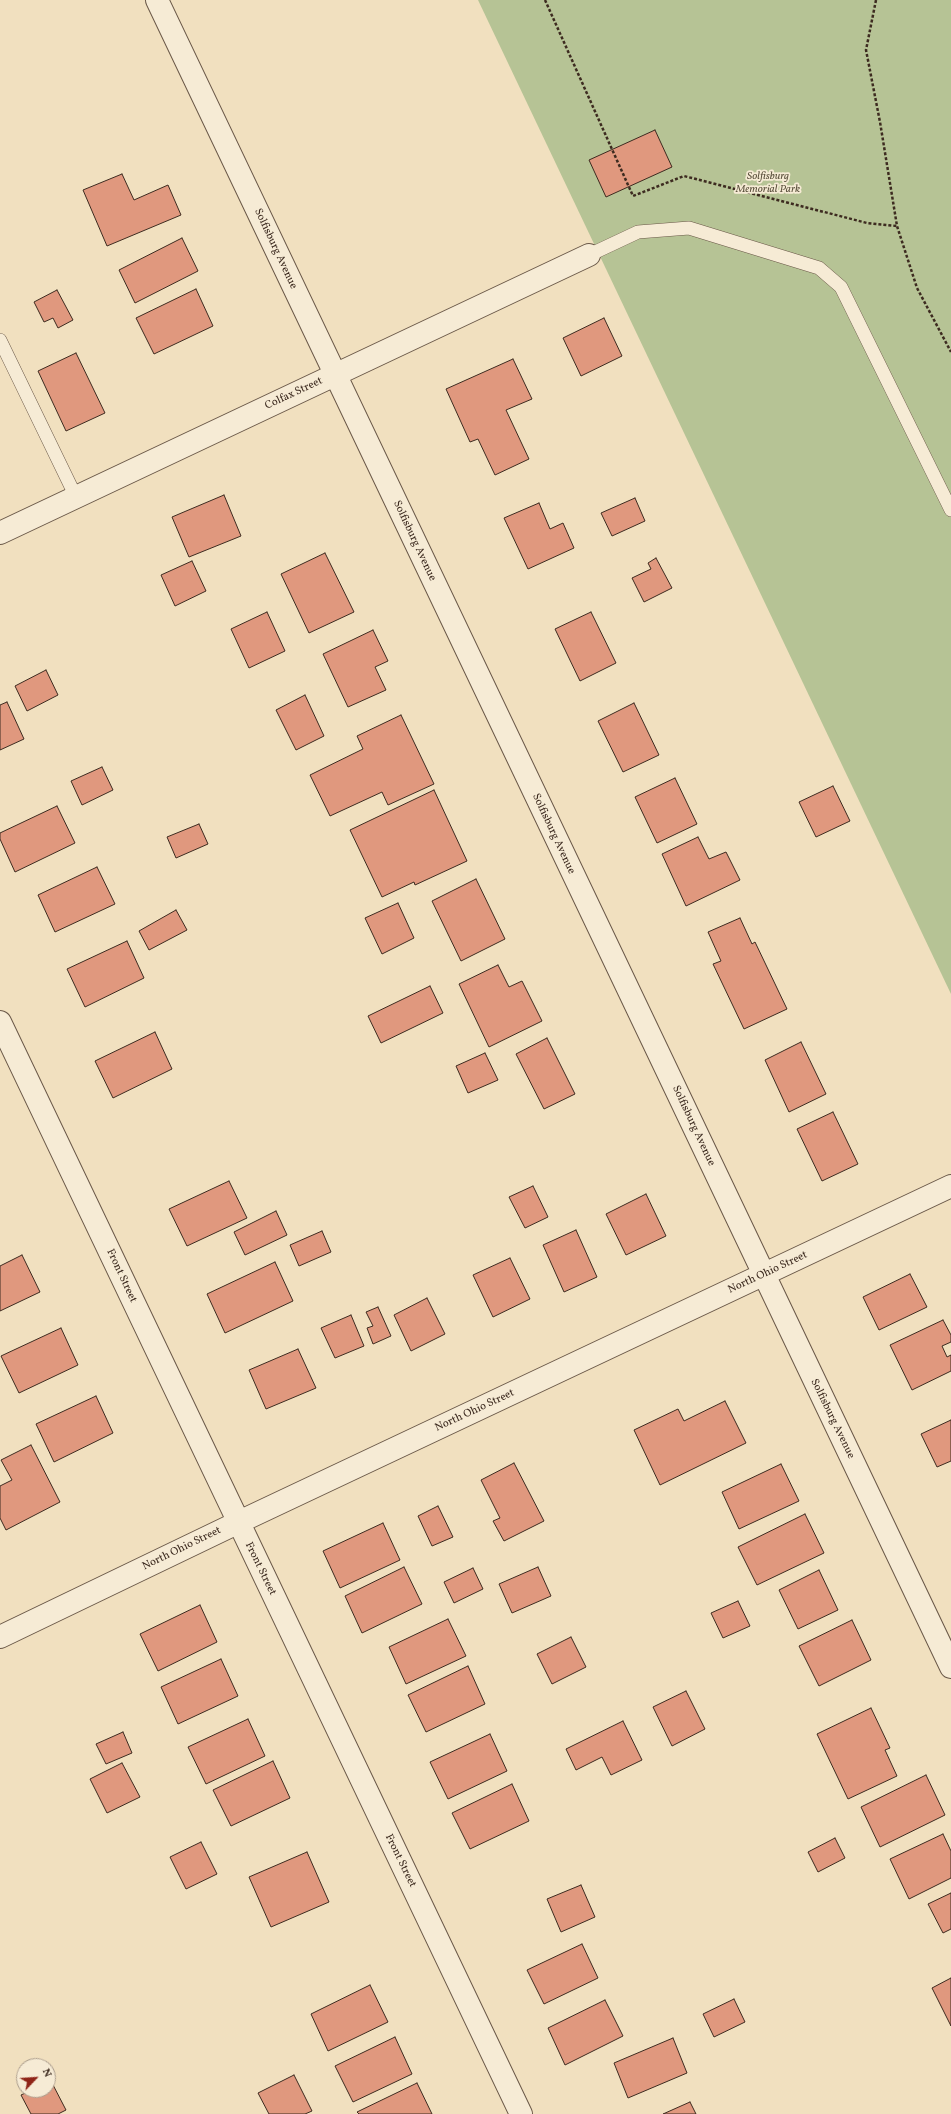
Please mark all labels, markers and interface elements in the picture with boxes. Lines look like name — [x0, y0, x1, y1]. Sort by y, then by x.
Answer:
park label: Solfisburg Memorial Park — [736, 170, 800, 196]
street label: Solfisburg Avenue — [251, 207, 299, 291]
street label: Colfax Street — [263, 375, 325, 413]
street label: Solfisburg Avenue — [390, 499, 438, 583]
street label: Solfisburg Avenue — [529, 792, 577, 876]
street label: Solfisburg Avenue — [669, 1084, 717, 1168]
street label: Front Street — [103, 1247, 139, 1305]
street label: North Ohio Street — [726, 1249, 810, 1297]
street label: Solfisburg Avenue — [807, 1377, 857, 1461]
street label: North Ohio Street — [433, 1387, 517, 1435]
street label: North Ohio Street — [140, 1524, 224, 1574]
street label: Front Street — [241, 1540, 279, 1598]
street label: Front Street — [381, 1832, 419, 1890]
north arrow — [16, 2058, 56, 2098]
text: N — [38, 2066, 55, 2080]

